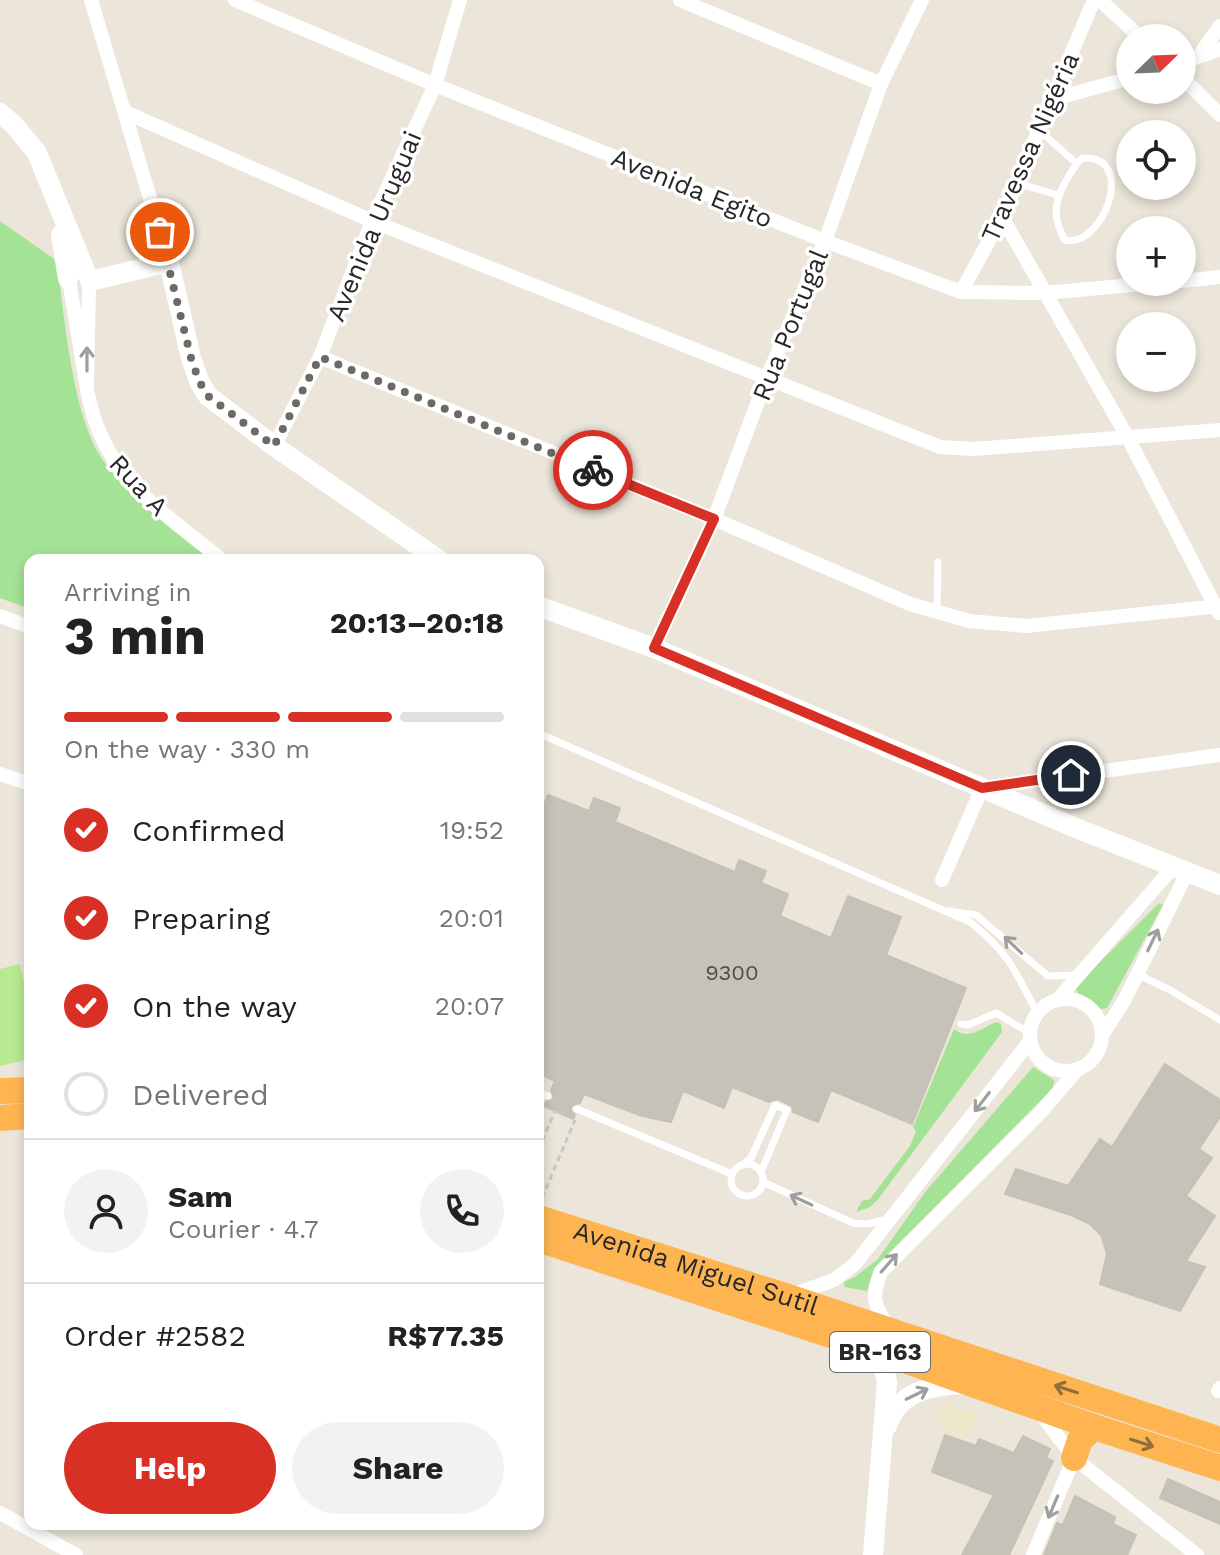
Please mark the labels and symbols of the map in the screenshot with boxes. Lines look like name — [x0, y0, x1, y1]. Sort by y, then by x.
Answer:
north arrow — [1116, 24, 1196, 104]
street label: Travessa Nigéria — [975, 47, 1085, 246]
street label: Avenida Uruguai — [320, 126, 428, 326]
street label: Avenida Egito — [607, 142, 777, 234]
pin — [126, 198, 194, 266]
street label: Rua Portugal — [746, 245, 834, 405]
one-way arrow — [79, 346, 95, 373]
courier — [553, 430, 633, 510]
street label: Rua A — [103, 448, 175, 522]
pin — [1037, 741, 1105, 809]
one-way arrow — [1146, 929, 1162, 953]
one-way arrow — [1003, 936, 1023, 955]
house number: 9300 — [705, 960, 759, 985]
one-way arrow — [973, 1091, 990, 1112]
one-way arrow — [790, 1191, 814, 1206]
street label: Avenida Miguel Sutil — [570, 1215, 823, 1321]
one-way arrow — [880, 1254, 898, 1274]
road number: BR-163 — [830, 1332, 930, 1372]
one-way arrow — [1054, 1381, 1079, 1396]
one-way arrow — [904, 1386, 928, 1401]
one-way arrow — [1129, 1436, 1155, 1451]
one-way arrow — [1045, 1494, 1060, 1519]

